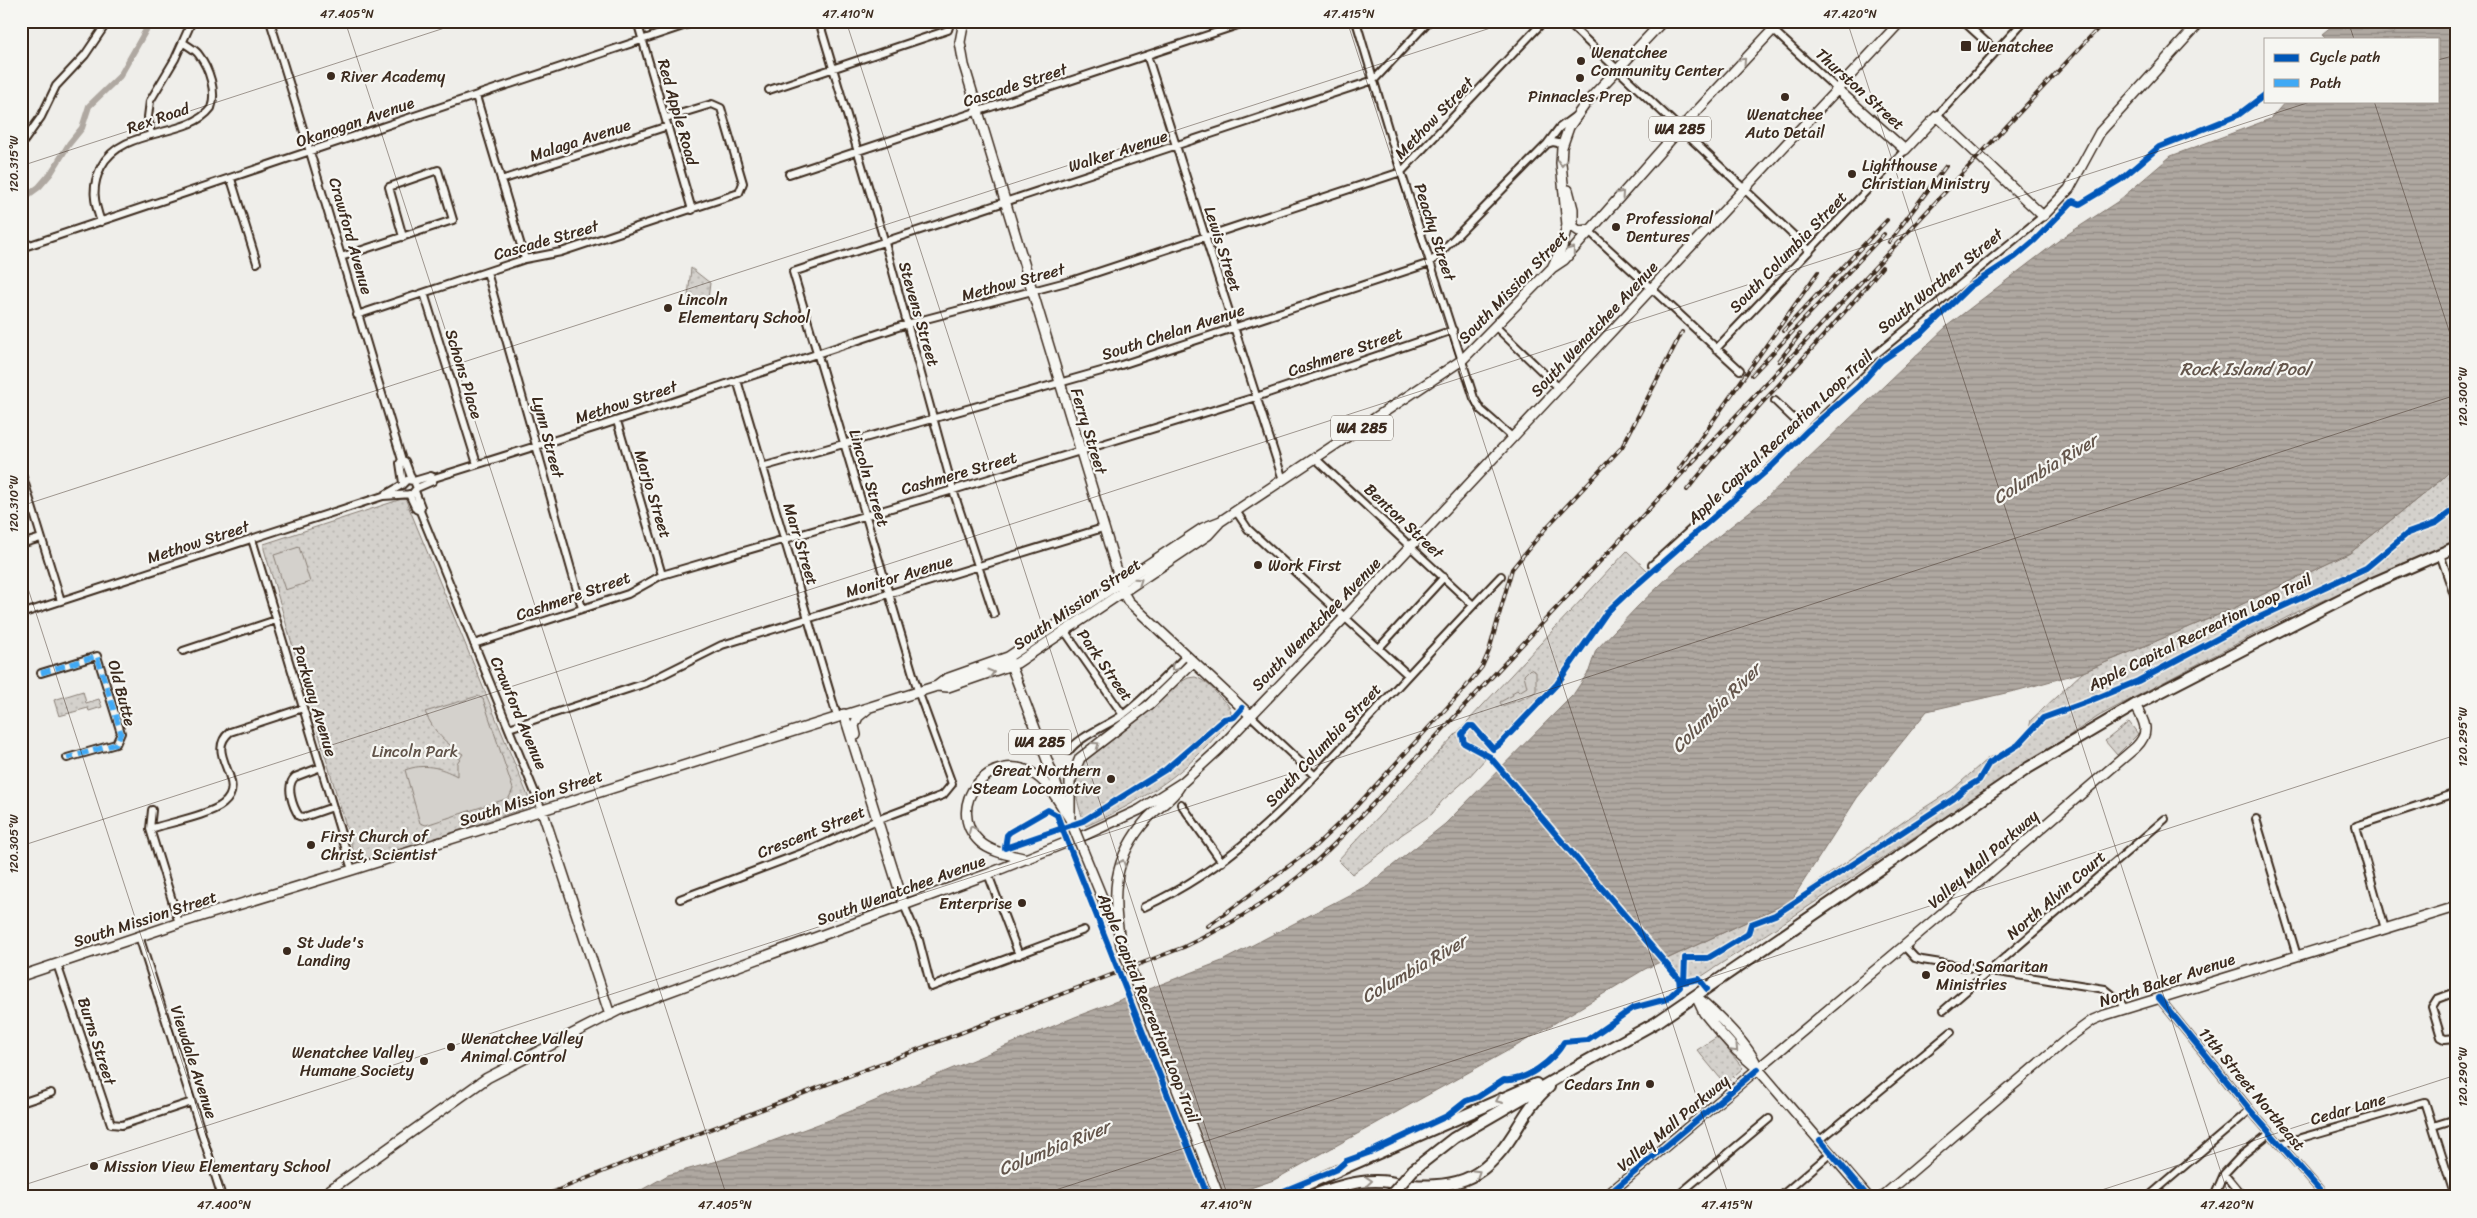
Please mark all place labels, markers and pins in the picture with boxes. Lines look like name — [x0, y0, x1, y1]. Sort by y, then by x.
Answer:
place label: Wenatchee — [1977, 32, 2054, 61]
place label: Wenatchee Community Center — [1591, 38, 1725, 85]
marker: Wenatchee — [1959, 39, 1973, 53]
marker: Wenatchee Community Center — [1575, 55, 1587, 67]
place label: River Academy — [341, 62, 446, 91]
marker: River Academy — [325, 70, 337, 82]
marker: Pinnacles Prep — [1574, 72, 1586, 84]
place label: Pinnacles Prep — [1528, 82, 1633, 111]
marker: Wenatchee Auto Detail — [1779, 91, 1791, 103]
place label: Wenatchee Auto Detail — [1744, 100, 1825, 147]
place label: Lighthouse Christian Ministry — [1862, 151, 1991, 198]
marker: Lighthouse Christian Ministry — [1846, 168, 1858, 180]
place label: Professional Dentures — [1626, 204, 1714, 251]
marker: Professional Dentures — [1610, 221, 1622, 233]
place label: Lincoln Elementary School — [678, 285, 810, 332]
marker: Lincoln Elementary School — [662, 302, 674, 314]
place label: Work First — [1268, 551, 1342, 580]
marker: Work First — [1252, 559, 1264, 571]
place label: Great Northern Steam Locomotive — [972, 756, 1101, 803]
marker: Great Northern Steam Locomotive — [1105, 773, 1117, 785]
place label: First Church of Christ, Scientist — [321, 822, 437, 869]
marker: First Church of Christ, Scientist — [305, 839, 317, 851]
place label: Enterprise — [939, 889, 1012, 918]
marker: Enterprise — [1016, 897, 1028, 909]
place label: St Jude's Landing — [297, 928, 364, 975]
marker: St Jude's Landing — [281, 945, 293, 957]
place label: Good Samaritan Ministries — [1936, 952, 2048, 999]
marker: Good Samaritan Ministries — [1920, 969, 1932, 981]
place label: Wenatchee Valley Animal Control — [460, 1024, 584, 1071]
place label: Wenatchee Valley Humane Society — [292, 1038, 415, 1085]
marker: Wenatchee Valley Animal Control — [445, 1041, 457, 1053]
marker: Wenatchee Valley Humane Society — [418, 1055, 430, 1067]
place label: Cedars Inn — [1564, 1070, 1640, 1099]
marker: Cedars Inn — [1644, 1078, 1656, 1090]
place label: Mission View Elementary School — [104, 1152, 331, 1181]
marker: Mission View Elementary School — [88, 1160, 100, 1172]

